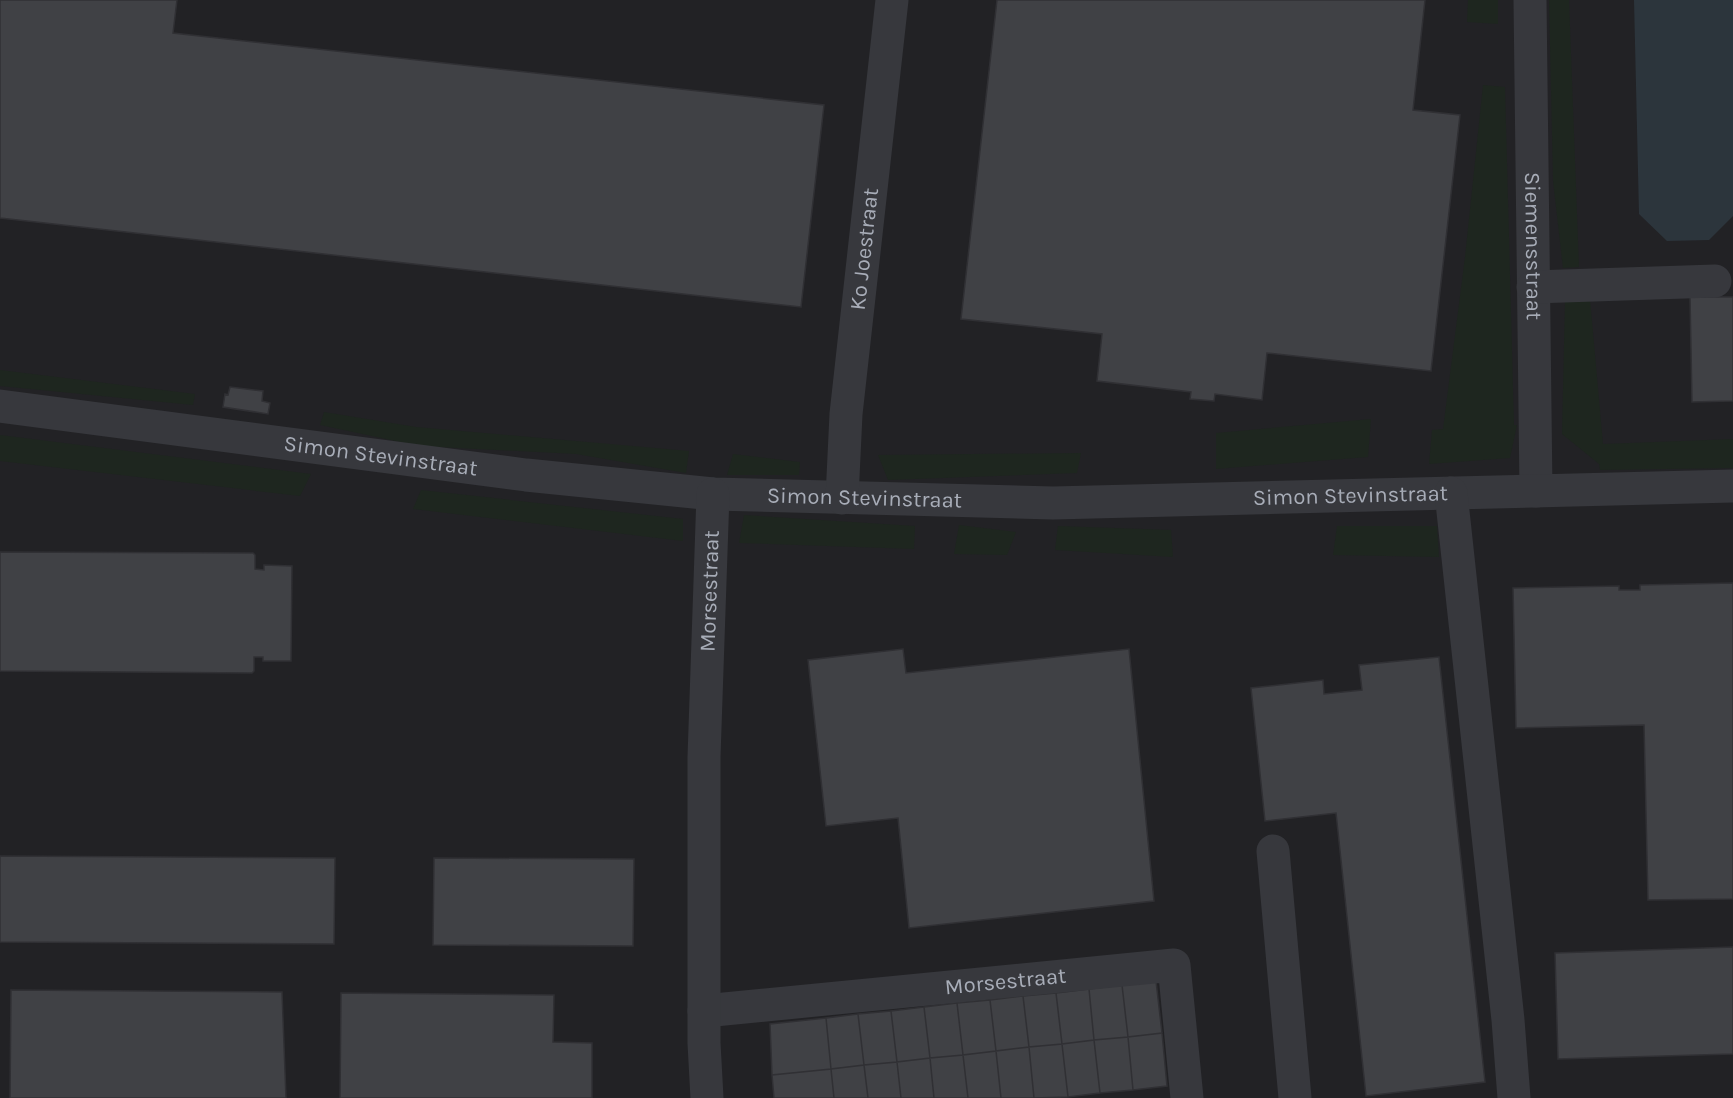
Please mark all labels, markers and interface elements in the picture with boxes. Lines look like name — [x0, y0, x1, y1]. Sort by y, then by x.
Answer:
street label: Siemensstraat — [1519, 172, 1547, 320]
street label: Ko Joestraat — [845, 186, 884, 312]
street label: Simon Stevinstraat — [282, 430, 479, 482]
street label: Simon Stevinstraat — [1252, 480, 1448, 511]
street label: Simon Stevinstraat — [767, 482, 962, 514]
street label: Morsestraat — [695, 530, 725, 653]
street label: Morsestraat — [944, 963, 1067, 1000]

